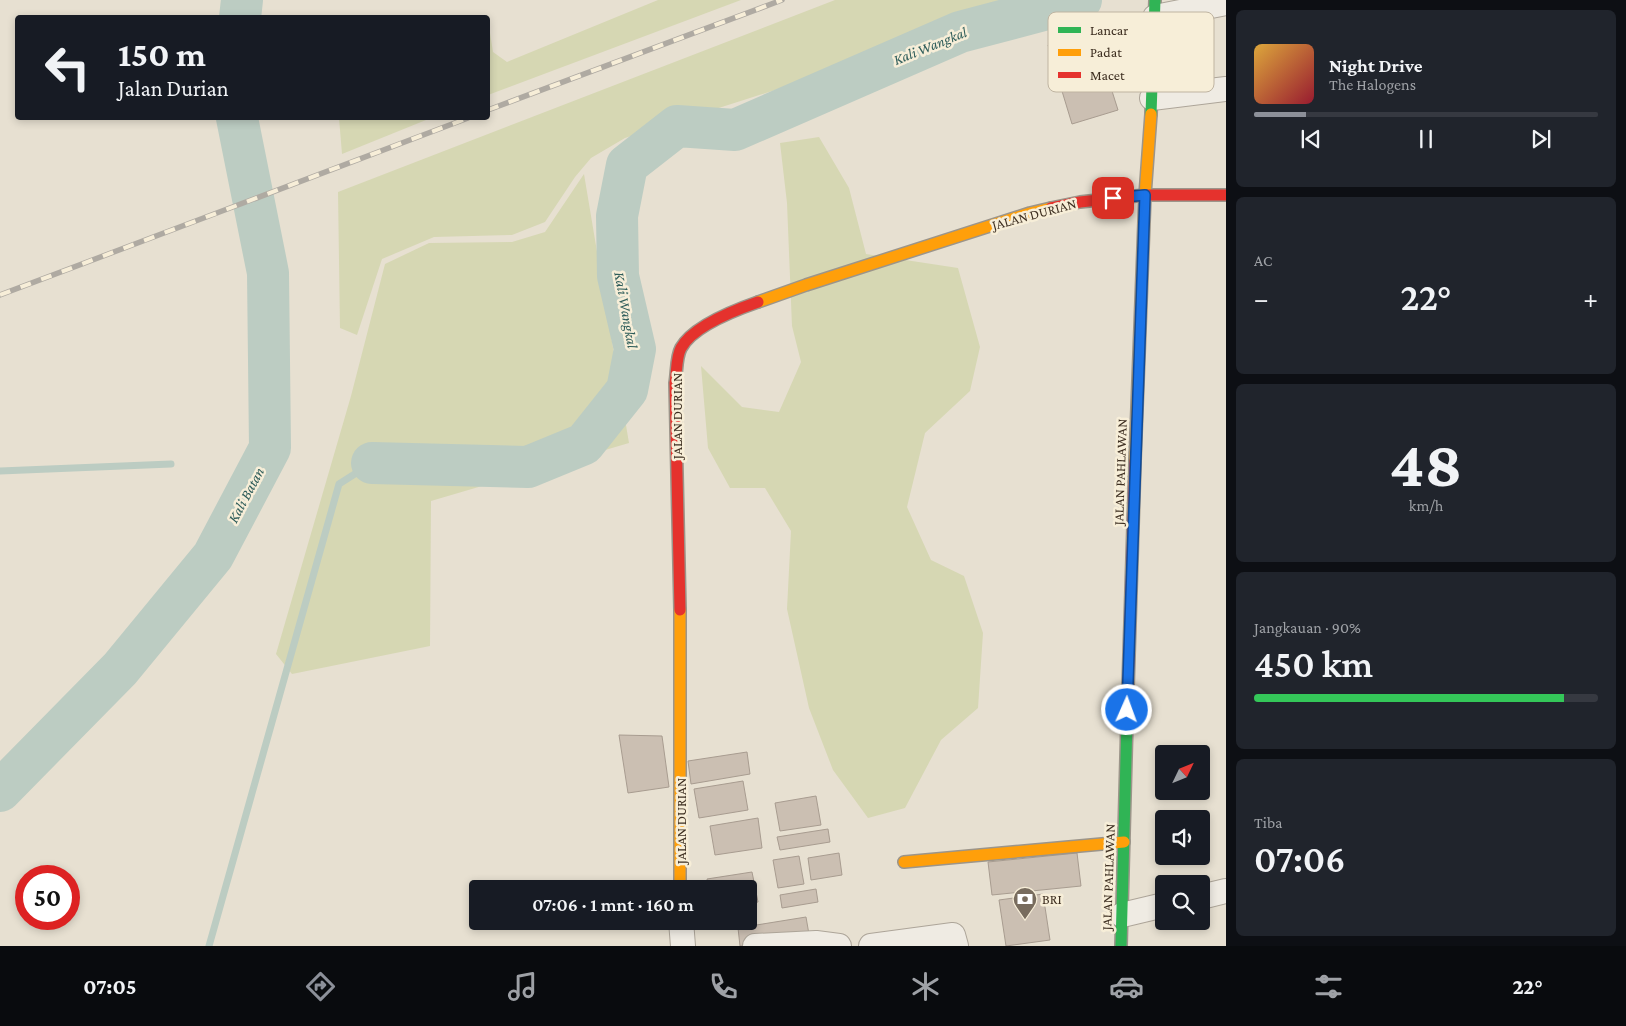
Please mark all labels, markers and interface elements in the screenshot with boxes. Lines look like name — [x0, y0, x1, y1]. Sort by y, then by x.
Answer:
legend — [1048, 12, 1214, 92]
text: Lancar — [1090, 22, 1128, 38]
water label: Kali Wangkal — [891, 24, 970, 69]
icon: left — [35, 35, 100, 100]
text: 150 m — [118, 35, 206, 74]
text: Padat — [1090, 44, 1122, 60]
text: Night Drive — [1329, 55, 1422, 76]
text: Macet — [1090, 67, 1125, 83]
text: Jalan Durian — [118, 76, 229, 101]
text: The Halogens — [1329, 76, 1416, 93]
icon: previous — [1297, 125, 1325, 153]
icon: pause — [1412, 125, 1440, 153]
icon: next — [1527, 125, 1555, 153]
pin — [1092, 177, 1134, 219]
icon: arrive — [1099, 184, 1127, 212]
street label: JALAN DURIAN — [988, 195, 1078, 233]
text: AC — [1254, 252, 1272, 269]
water label: Kali Wangkal — [610, 270, 641, 350]
text: 22° — [1401, 276, 1451, 318]
text: − — [1254, 283, 1269, 314]
text: + — [1583, 283, 1598, 314]
street label: JALAN DURIAN — [669, 373, 685, 461]
street label: JALAN PAHLAWAN — [1110, 418, 1130, 528]
text: 48 — [1390, 428, 1462, 500]
water label: Kali Batan — [225, 464, 267, 525]
text: km/h — [1409, 497, 1443, 514]
text: Jangkauan · 90% — [1254, 619, 1361, 636]
text: 450 km — [1254, 643, 1373, 685]
position arrow — [1100, 683, 1152, 735]
north arrow — [1155, 745, 1210, 800]
map controls — [1155, 745, 1210, 930]
street label: JALAN DURIAN — [673, 778, 689, 866]
button: sound — [1155, 810, 1210, 865]
text: Tiba — [1254, 814, 1283, 831]
street label: JALAN PAHLAWAN — [1098, 823, 1118, 933]
text: 07:06 — [1254, 838, 1345, 880]
speed limit sign: 50 — [15, 865, 80, 930]
button: search — [1155, 875, 1210, 930]
bank icon: BRI — [1012, 886, 1038, 920]
place label: BRI — [1042, 891, 1062, 907]
text: 07:06 · 1 mnt · 160 m — [532, 894, 694, 915]
icon: directions — [303, 969, 338, 1004]
icon: music — [505, 969, 540, 1004]
icon: phone — [706, 969, 741, 1004]
icon: climate — [908, 969, 943, 1004]
icon: car — [1109, 969, 1144, 1004]
icon: filters — [1311, 969, 1346, 1004]
text: 07:05 — [83, 974, 137, 999]
text: 22° — [1512, 974, 1543, 999]

